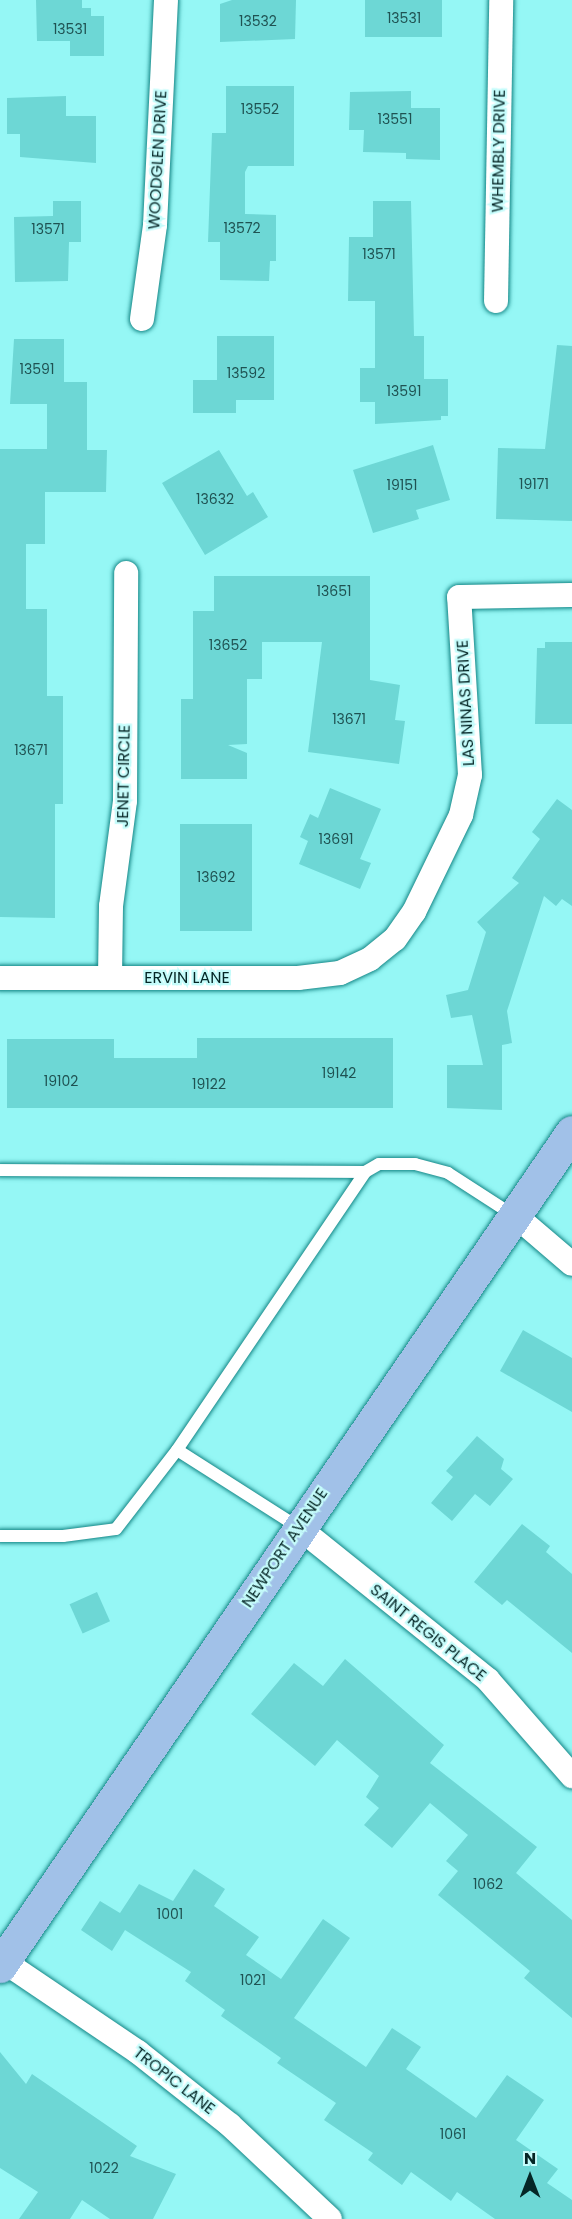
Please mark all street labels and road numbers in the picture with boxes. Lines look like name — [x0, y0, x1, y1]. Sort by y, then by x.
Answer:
street label: WHEMBLY DRIVE — [488, 89, 510, 213]
street label: WOODGLEN DRIVE — [145, 90, 171, 230]
street label: LAS NINAS DRIVE — [453, 639, 479, 767]
street label: JENET CIRCLE — [114, 725, 134, 827]
street label: ERVIN LANE — [144, 968, 230, 988]
street label: NEWPORT AVENUE — [238, 1485, 332, 1611]
street label: SAINT REGIS PLACE — [366, 1580, 490, 1686]
street label: TROPIC LANE — [130, 2043, 218, 2119]

